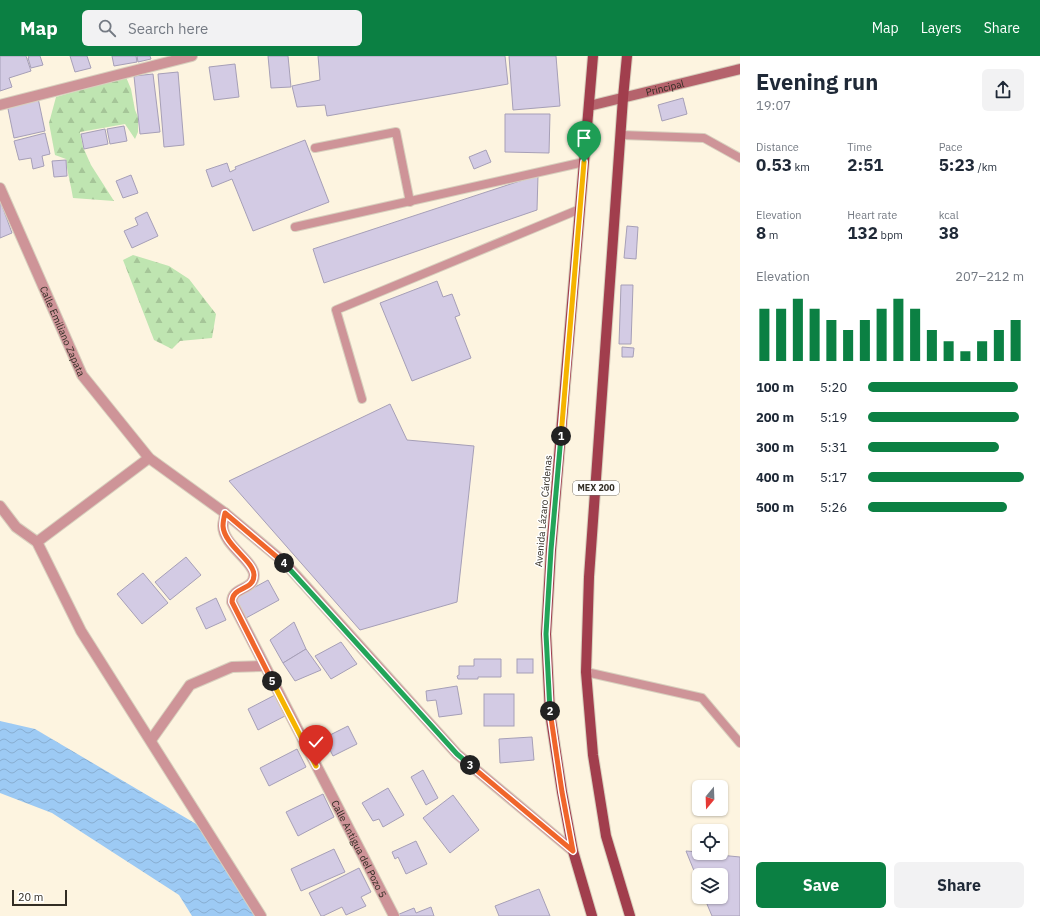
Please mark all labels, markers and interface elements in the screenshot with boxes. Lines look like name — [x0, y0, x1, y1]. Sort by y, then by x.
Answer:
search box — [82, 10, 362, 46]
text: Map — [20, 16, 58, 40]
icon: search — [96, 17, 118, 39]
text: Search here — [128, 19, 208, 38]
text: Map — [872, 19, 899, 37]
text: Layers — [921, 19, 962, 37]
text: Share — [984, 19, 1020, 37]
text: Evening run — [756, 67, 878, 96]
button: share — [982, 69, 1024, 111]
street label: Principal — [644, 77, 686, 99]
text: 19:07 — [756, 97, 791, 114]
pin — [567, 121, 601, 162]
icon: arrive — [573, 127, 595, 149]
text: Distance — [756, 140, 799, 154]
text: Time — [847, 140, 872, 154]
text: Pace — [939, 140, 963, 154]
text: 0.53 — [756, 154, 792, 176]
text: 2:51 — [847, 154, 884, 176]
text: 5:23 — [939, 154, 975, 176]
text: km — [792, 160, 810, 174]
text: /km — [975, 160, 997, 174]
text: Elevation — [756, 208, 802, 222]
text: Heart rate — [847, 208, 897, 222]
text: kcal — [939, 208, 959, 222]
text: 8 — [756, 222, 766, 244]
text: 132 — [847, 222, 878, 244]
text: 38 — [939, 222, 959, 244]
text: m — [766, 228, 778, 242]
text: bpm — [878, 228, 903, 242]
text: Elevation — [756, 268, 810, 285]
text: 207–212 m — [955, 268, 1024, 285]
street label: Calle Emiliano Zapata — [37, 284, 88, 379]
text: 100 m — [756, 379, 794, 396]
text: 5:20 — [820, 379, 847, 396]
text: 200 m — [756, 409, 794, 426]
text: 5:19 — [820, 409, 847, 426]
pin: 1 — [551, 426, 571, 446]
text: 1 — [558, 429, 564, 443]
text: 300 m — [756, 439, 794, 456]
text: 5:31 — [820, 439, 847, 456]
street label: Avenida Lázaro Cárdenas — [532, 454, 555, 568]
text: 400 m — [756, 469, 794, 486]
text: 5:17 — [820, 469, 847, 486]
road number: MEX 200 — [573, 481, 619, 495]
text: 500 m — [756, 499, 794, 516]
text: 5:26 — [820, 499, 847, 516]
pin: 4 — [274, 553, 294, 573]
text: 4 — [281, 556, 287, 570]
pin: 5 — [262, 671, 282, 691]
text: 5 — [269, 674, 275, 688]
pin: 2 — [540, 701, 560, 721]
text: 2 — [547, 704, 553, 718]
pin — [299, 725, 333, 766]
icon: check — [305, 731, 327, 753]
pin: 3 — [460, 755, 480, 775]
text: 3 — [467, 758, 473, 772]
north arrow — [692, 780, 728, 816]
map controls — [692, 780, 728, 904]
street label: Calle Antigua del Pozo 5 — [328, 798, 389, 900]
button: locate — [692, 824, 728, 860]
button: Save — [756, 862, 886, 908]
button: Share — [894, 862, 1024, 908]
button: layers — [692, 868, 728, 904]
scale bar — [12, 888, 67, 907]
text: 20 m — [18, 890, 43, 904]

